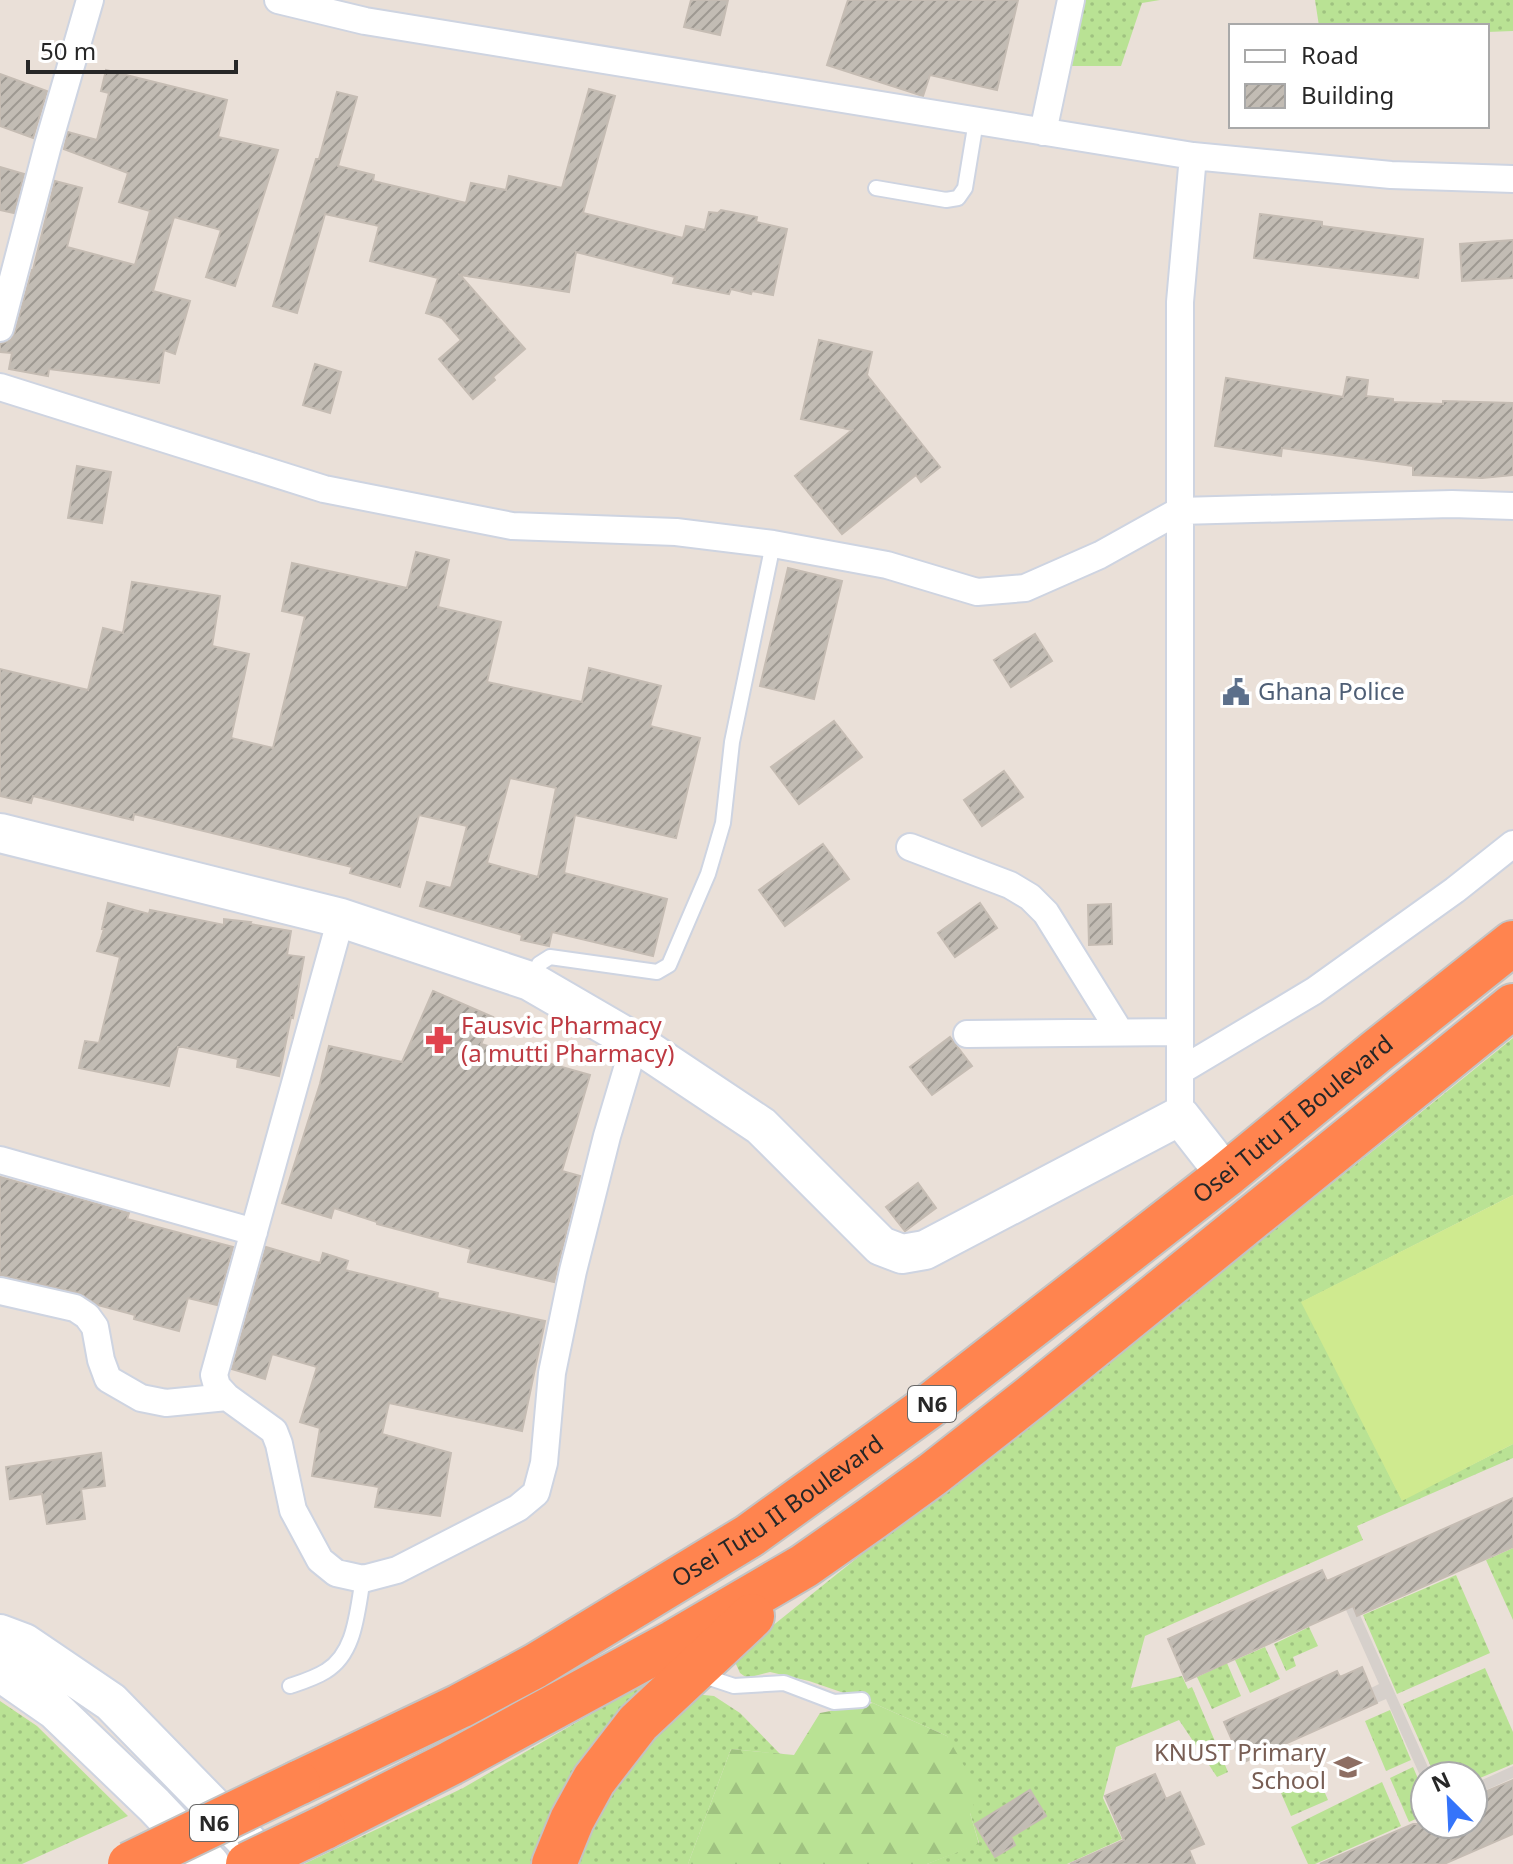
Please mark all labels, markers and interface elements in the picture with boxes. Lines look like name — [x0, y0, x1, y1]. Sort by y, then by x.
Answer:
scale bar — [28, 24, 236, 74]
legend — [1229, 24, 1489, 128]
text: 50 m — [40, 34, 96, 67]
text: Road — [1301, 38, 1359, 71]
text: Building — [1301, 78, 1394, 111]
place label: Ghana Police — [1258, 674, 1405, 707]
public building icon: Ghana Police — [1221, 677, 1251, 707]
place label: Fausvic Pharmacy (a mutti Pharmacy) — [461, 1008, 675, 1069]
pharmacy icon: Fausvic Pharmacy (a mutti Pharmacy) — [424, 1025, 454, 1055]
street label: Osei Tutu II Boulevard — [1185, 1027, 1399, 1210]
road number: N6 — [908, 1386, 956, 1422]
street label: Osei Tutu II Boulevard — [665, 1427, 889, 1594]
place label: KNUST Primary School — [1154, 1735, 1327, 1796]
school or university icon: KNUST Primary School — [1333, 1752, 1363, 1782]
north arrow — [1409, 1760, 1489, 1840]
text: N — [1426, 1763, 1455, 1798]
road number: N6 — [190, 1805, 238, 1841]

